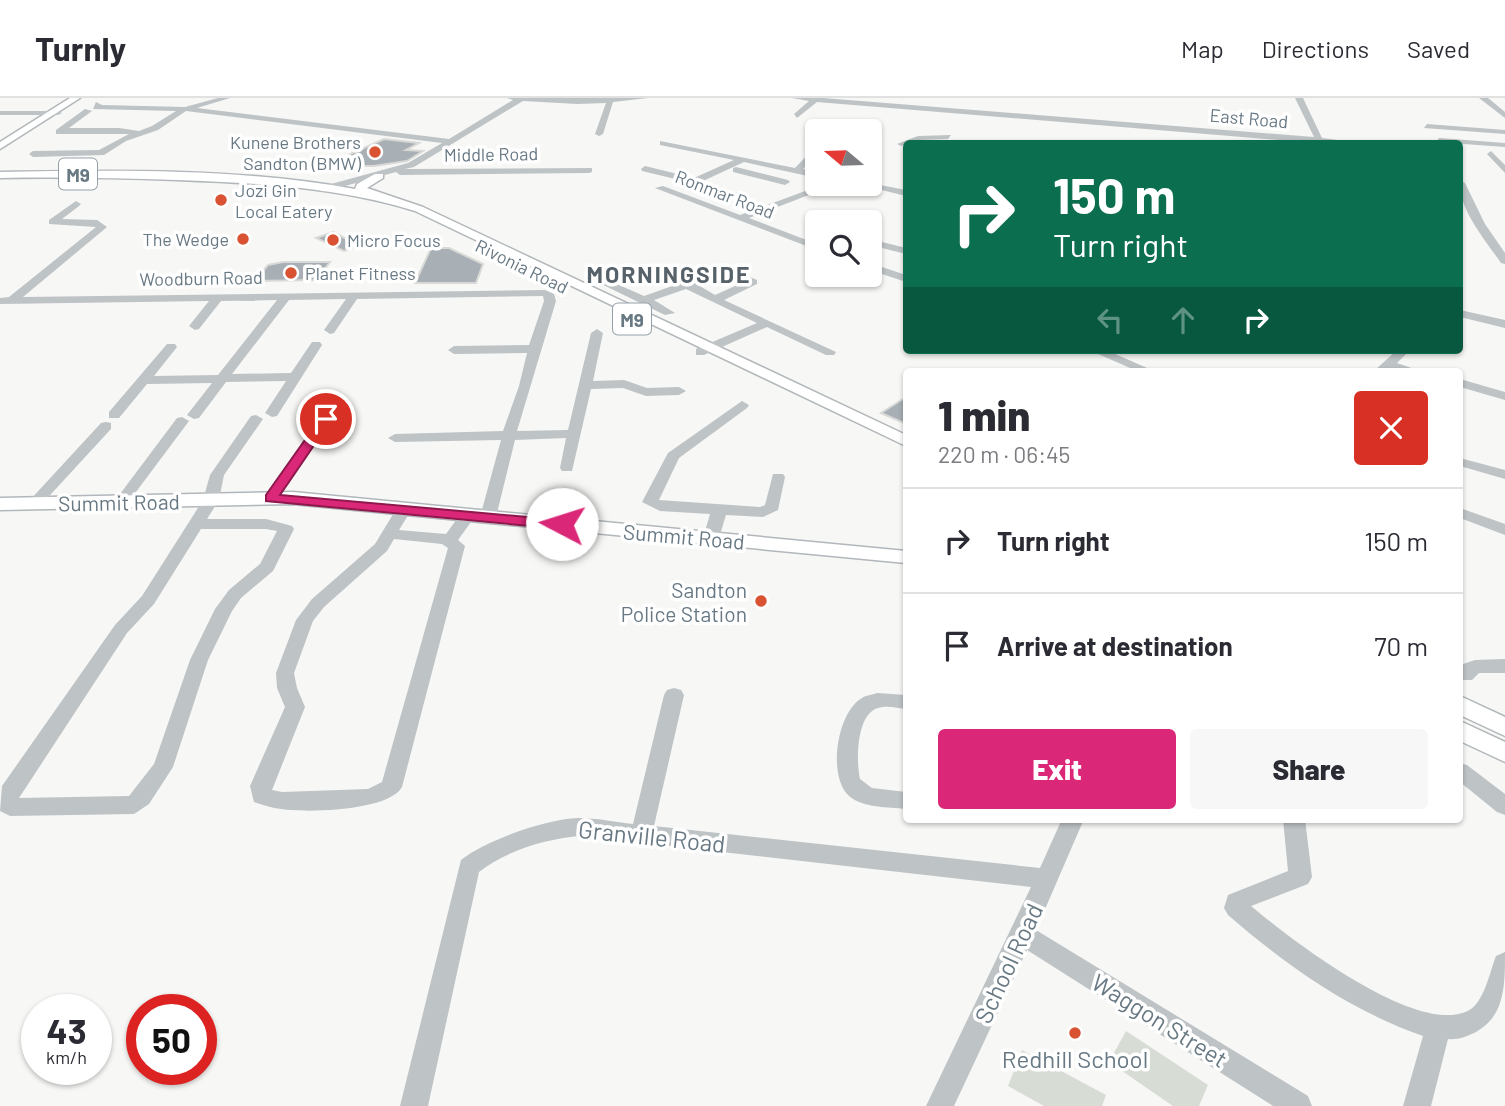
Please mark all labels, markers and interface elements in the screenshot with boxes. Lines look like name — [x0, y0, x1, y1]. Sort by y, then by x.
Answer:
text: Turnly — [35, 28, 126, 68]
text: Map — [1181, 34, 1224, 63]
text: Directions — [1262, 34, 1369, 63]
text: Saved — [1407, 34, 1470, 63]
street label: East Road — [1209, 104, 1289, 132]
north arrow — [805, 119, 882, 196]
map controls — [805, 119, 882, 287]
place label: Kunene Brothers Sandton (BMW) — [230, 131, 361, 174]
street label: Middle Road — [444, 142, 538, 166]
marker: Kunene Brothers Sandton (BMW) — [367, 144, 383, 160]
road number: M9 — [59, 158, 97, 190]
street label: Ronmar Road — [672, 165, 778, 223]
text: 150 m — [1053, 165, 1175, 224]
icon: right — [938, 168, 1029, 259]
place label: Jozi Gin Local Eatery — [235, 179, 333, 222]
marker: Jozi Gin Local Eatery — [213, 192, 229, 208]
button: search — [805, 210, 882, 287]
text: Turn right — [1053, 225, 1188, 263]
place label: The Wedge — [142, 228, 229, 250]
place label: Micro Focus — [347, 229, 441, 251]
marker: The Wedge — [235, 231, 251, 247]
marker: Micro Focus — [325, 232, 341, 248]
street label: Rivonia Road — [472, 234, 572, 298]
district label: MORNINGSIDE — [587, 260, 751, 288]
place label: Planet Fitness — [305, 262, 416, 284]
marker: Planet Fitness — [283, 265, 299, 281]
street label: Woodburn Road — [139, 266, 263, 290]
icon: left — [1091, 301, 1129, 339]
icon: ahead — [1164, 301, 1202, 339]
icon: right — [1237, 301, 1275, 339]
road number: M9 — [613, 304, 651, 334]
pin — [296, 389, 356, 449]
text: 1 min — [938, 389, 1030, 439]
button: close — [1354, 391, 1428, 465]
icon: arrive — [307, 400, 345, 438]
text: 220 m · 06:45 — [938, 440, 1070, 468]
position arrow — [525, 487, 599, 561]
street label: Summit Road — [58, 488, 180, 516]
street label: Summit Road — [622, 518, 746, 554]
icon: right — [938, 522, 976, 560]
text: Turn right — [997, 525, 1110, 556]
text: 150 m — [1364, 525, 1428, 556]
place label: Sandton Police Station — [621, 577, 747, 626]
marker: Sandton Police Station — [753, 593, 769, 609]
icon: arrive — [938, 627, 976, 665]
text: Arrive at destination — [997, 630, 1233, 661]
text: 70 m — [1374, 630, 1428, 661]
button: Exit — [938, 729, 1176, 809]
button: Share — [1190, 729, 1428, 809]
street label: Granville Road — [577, 814, 727, 858]
street label: School Road — [968, 899, 1048, 1027]
street label: Waggon Street — [1087, 967, 1233, 1073]
speed limit sign: 50 — [126, 994, 217, 1085]
text: 43 — [46, 1009, 87, 1051]
marker: Redhill School — [1067, 1025, 1083, 1041]
place label: Redhill School — [1002, 1044, 1148, 1073]
text: km/h — [46, 1046, 87, 1068]

